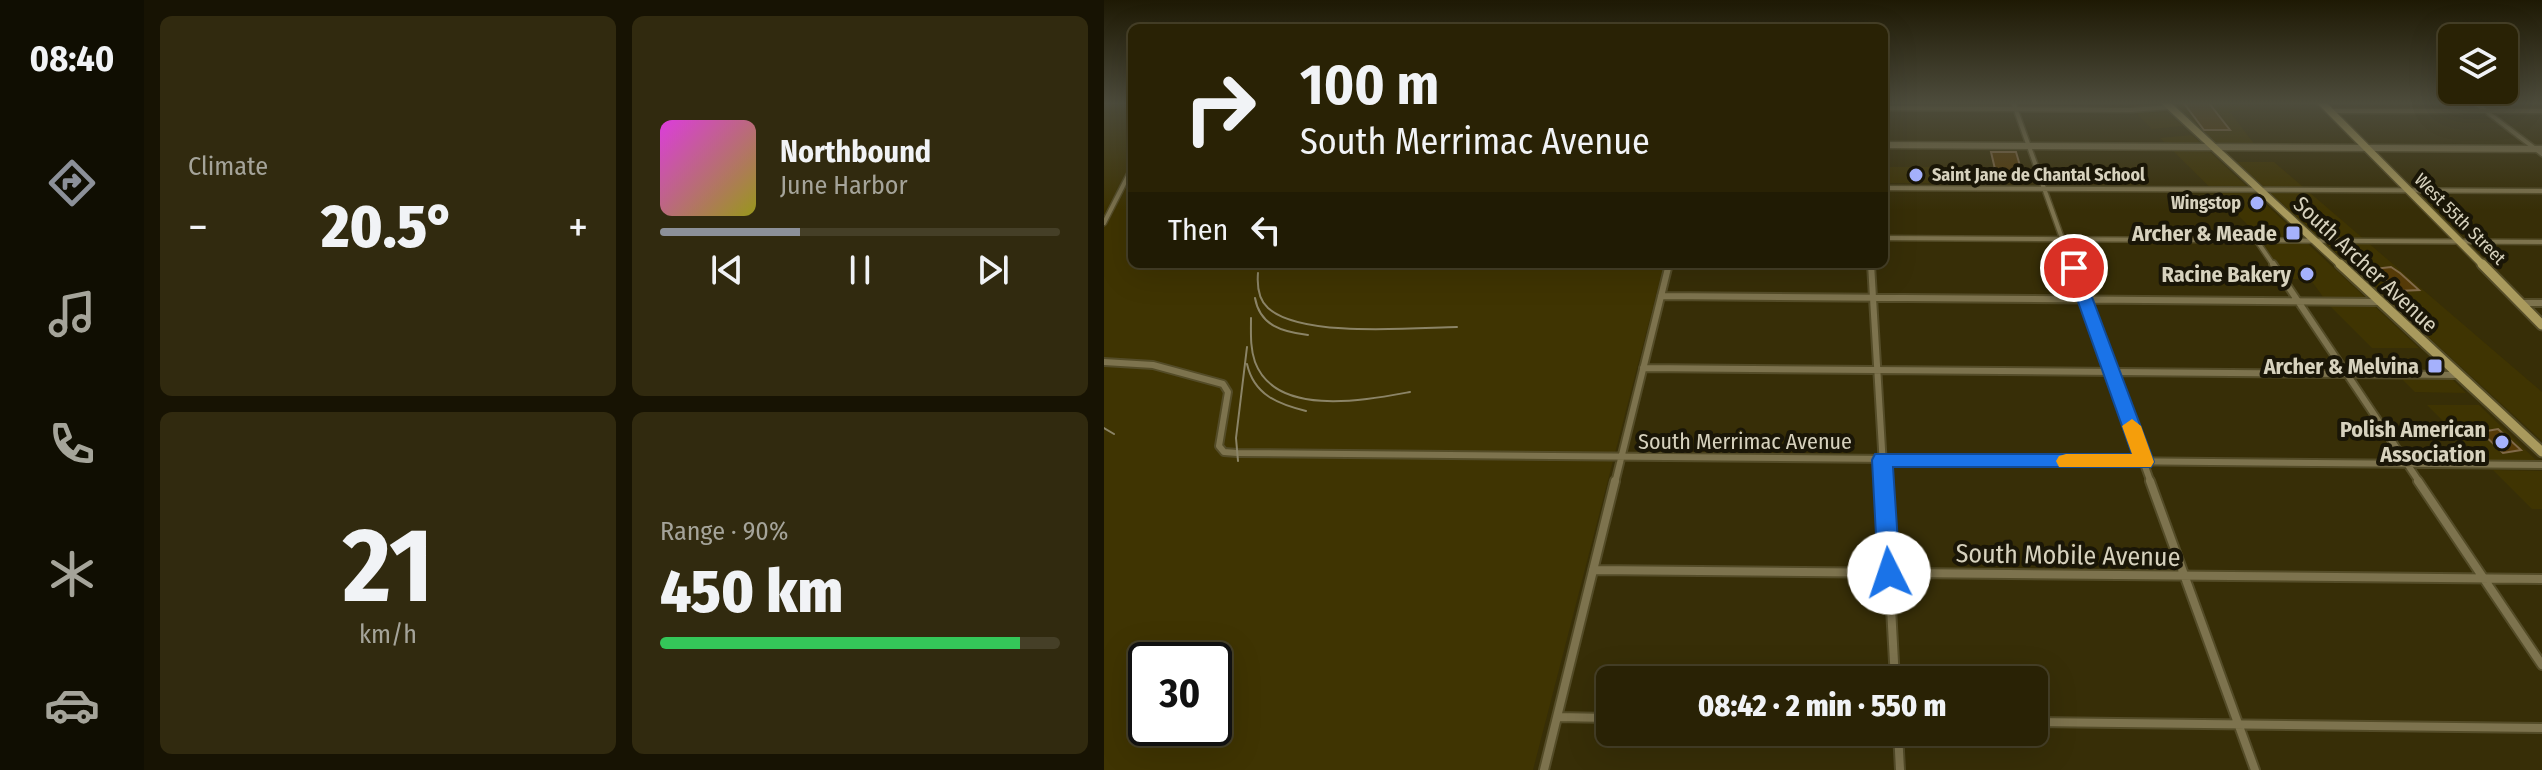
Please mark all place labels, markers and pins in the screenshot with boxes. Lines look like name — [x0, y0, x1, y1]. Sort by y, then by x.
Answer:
place label: Saint Jane de Chantal School — [1932, 164, 2145, 186]
marker: Saint Jane de Chantal School — [1907, 166, 1925, 184]
place label: Wingstop — [2171, 192, 2241, 214]
marker: Wingstop — [2248, 194, 2266, 212]
place label: Archer & Meade — [2131, 220, 2277, 247]
marker: Archer & Meade — [2284, 224, 2302, 242]
pin — [2040, 234, 2108, 302]
place label: Racine Bakery — [2162, 261, 2292, 288]
marker: Racine Bakery — [2298, 265, 2316, 283]
place label: Archer & Melvina — [2263, 353, 2419, 380]
marker: Archer & Melvina — [2426, 357, 2444, 375]
place label: Polish American Association — [2340, 416, 2486, 468]
marker: Polish American Association — [2493, 433, 2511, 451]

